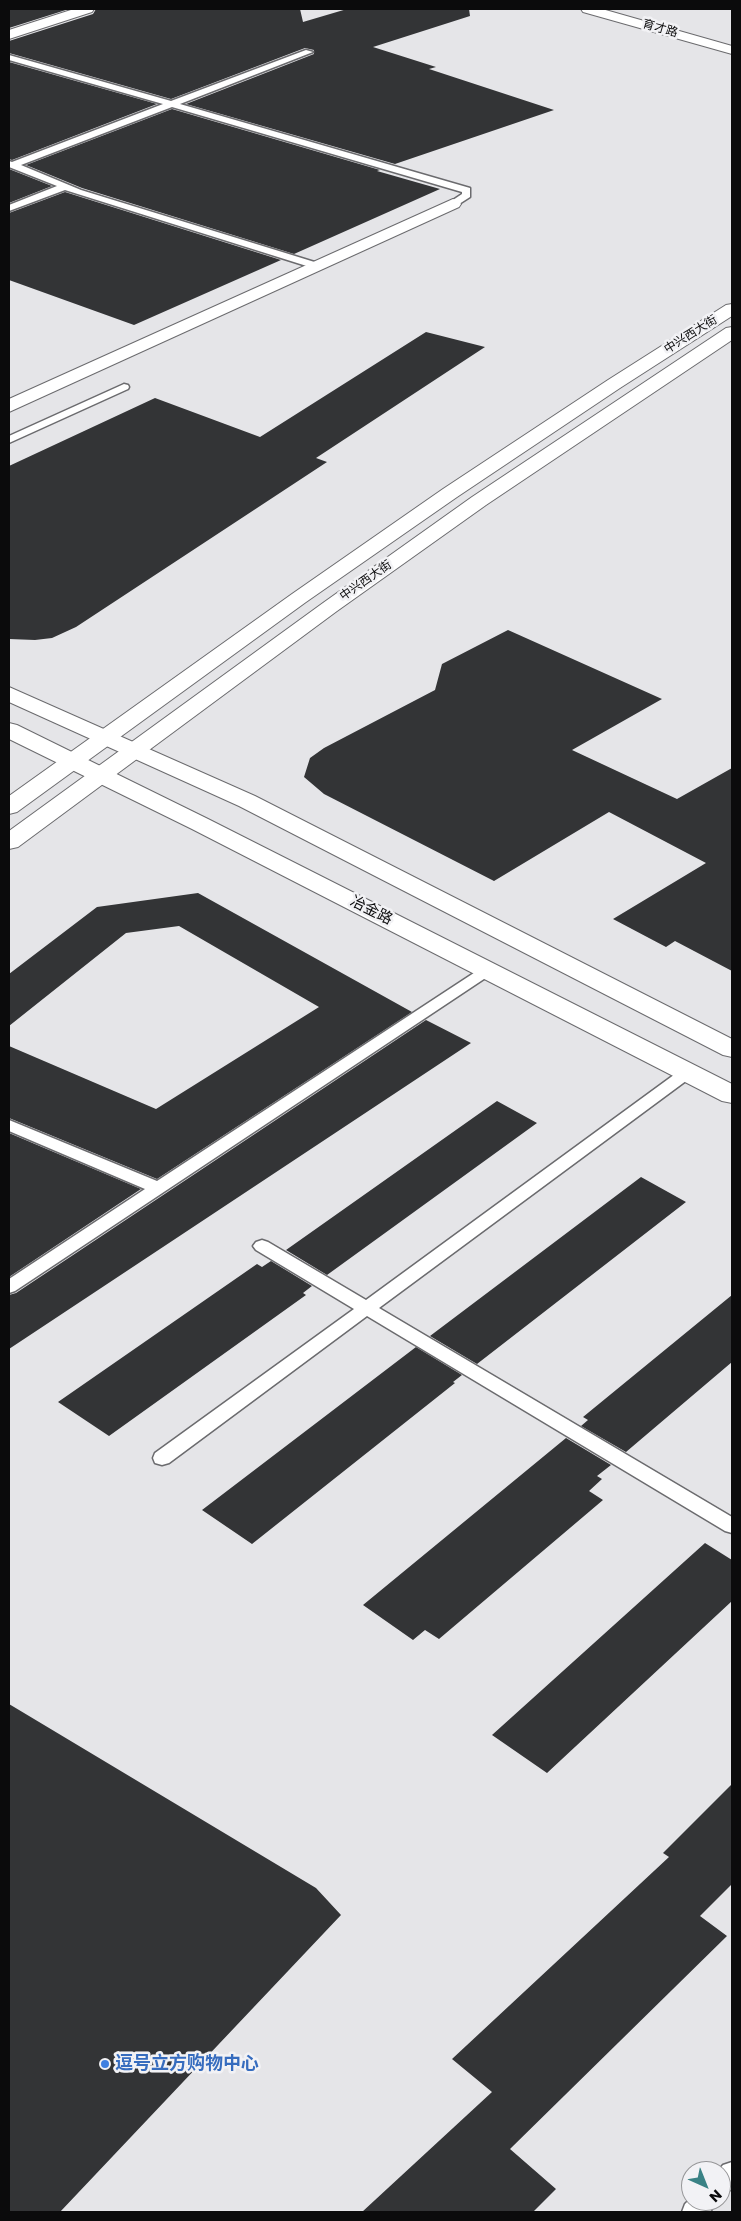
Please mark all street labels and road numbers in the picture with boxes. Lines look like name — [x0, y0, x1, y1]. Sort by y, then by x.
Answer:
street label: 育才路 — [641, 17, 679, 41]
street label: 中兴西大街 — [662, 313, 720, 357]
street label: 中兴西大街 — [337, 558, 395, 604]
street label: 冶金路 — [347, 893, 395, 929]

